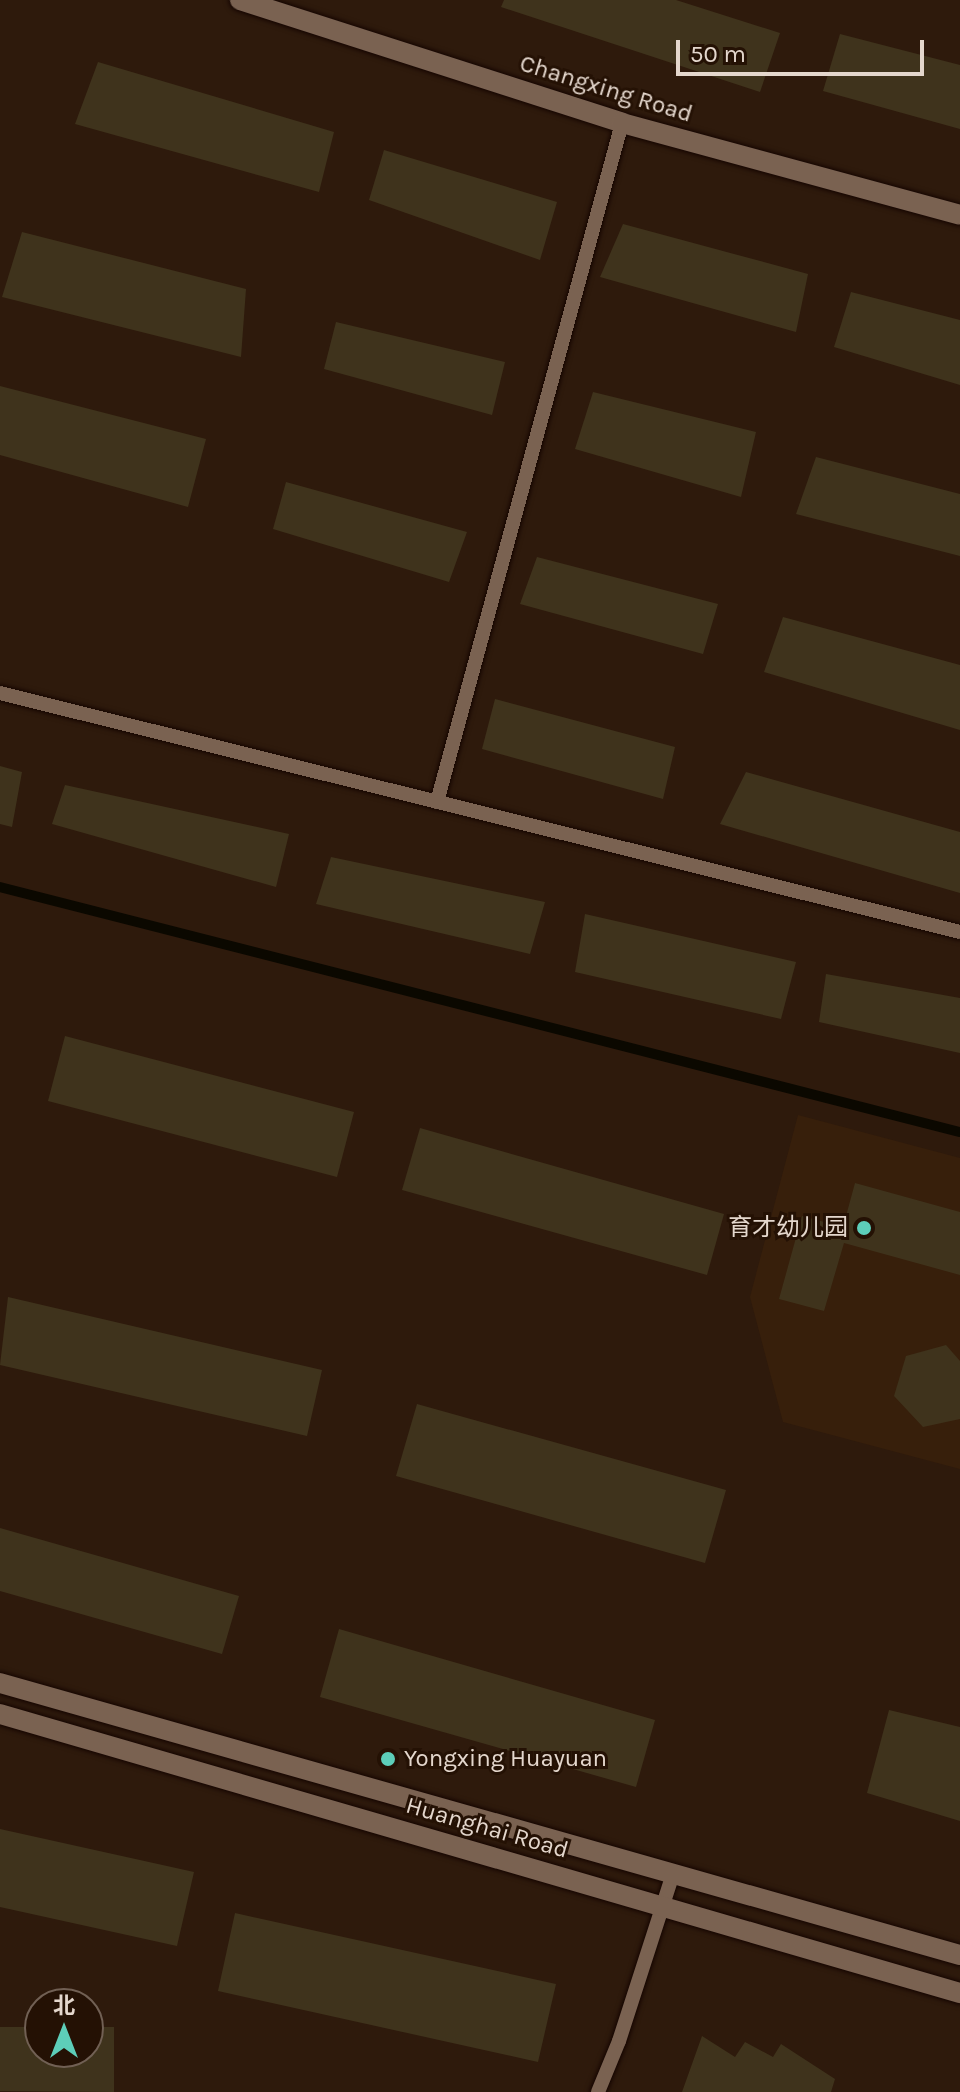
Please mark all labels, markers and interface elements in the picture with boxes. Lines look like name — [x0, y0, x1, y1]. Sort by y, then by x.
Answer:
scale bar — [680, 24, 928, 74]
text: 50 m — [690, 40, 746, 68]
street label: Changxing Road — [516, 49, 696, 129]
place label: 育才幼儿园 — [728, 1214, 848, 1242]
marker: 育才幼儿园 — [855, 1219, 873, 1237]
place label: Yongxing Huayuan — [404, 1745, 607, 1773]
marker: Yongxing Huayuan — [379, 1750, 397, 1768]
street label: Huanghai Road — [402, 1791, 572, 1865]
north arrow — [24, 1988, 104, 2068]
text: 北 — [53, 1993, 75, 2019]

